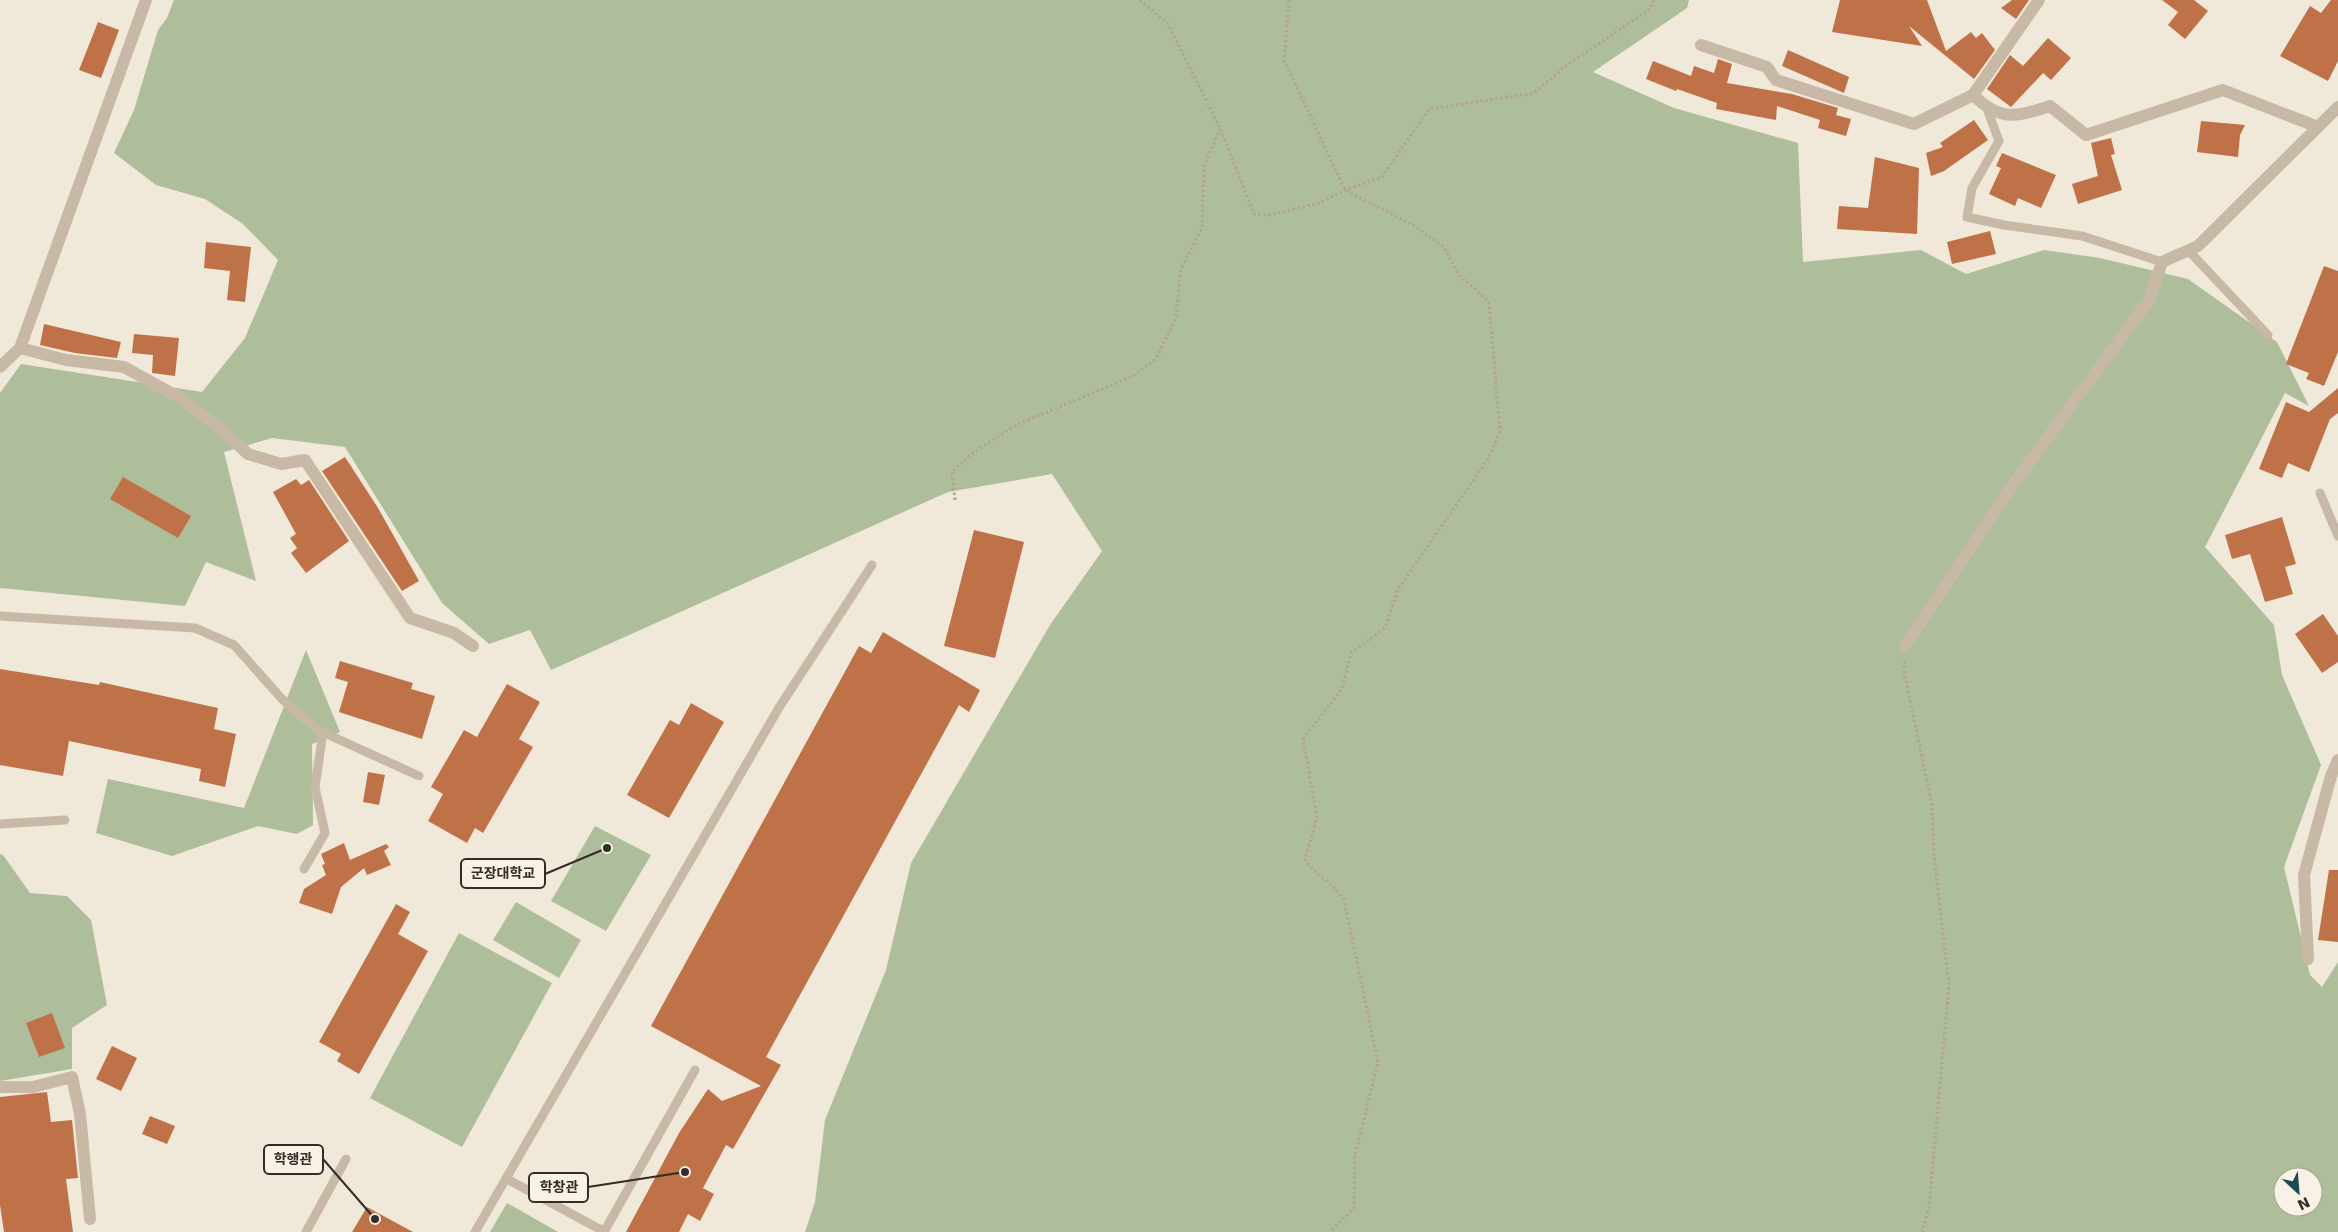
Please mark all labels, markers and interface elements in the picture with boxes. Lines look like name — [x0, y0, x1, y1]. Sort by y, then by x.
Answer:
callout: 군장대학교 — [461, 859, 545, 888]
text: 군장대학교 — [471, 865, 535, 881]
callout: 학행관 — [264, 1145, 323, 1174]
text: 학행관 — [274, 1151, 312, 1167]
north arrow — [2273, 1167, 2323, 1217]
callout: 학창관 — [529, 1173, 588, 1202]
text: 학창관 — [540, 1179, 578, 1195]
text: N — [2295, 1194, 2312, 1213]

